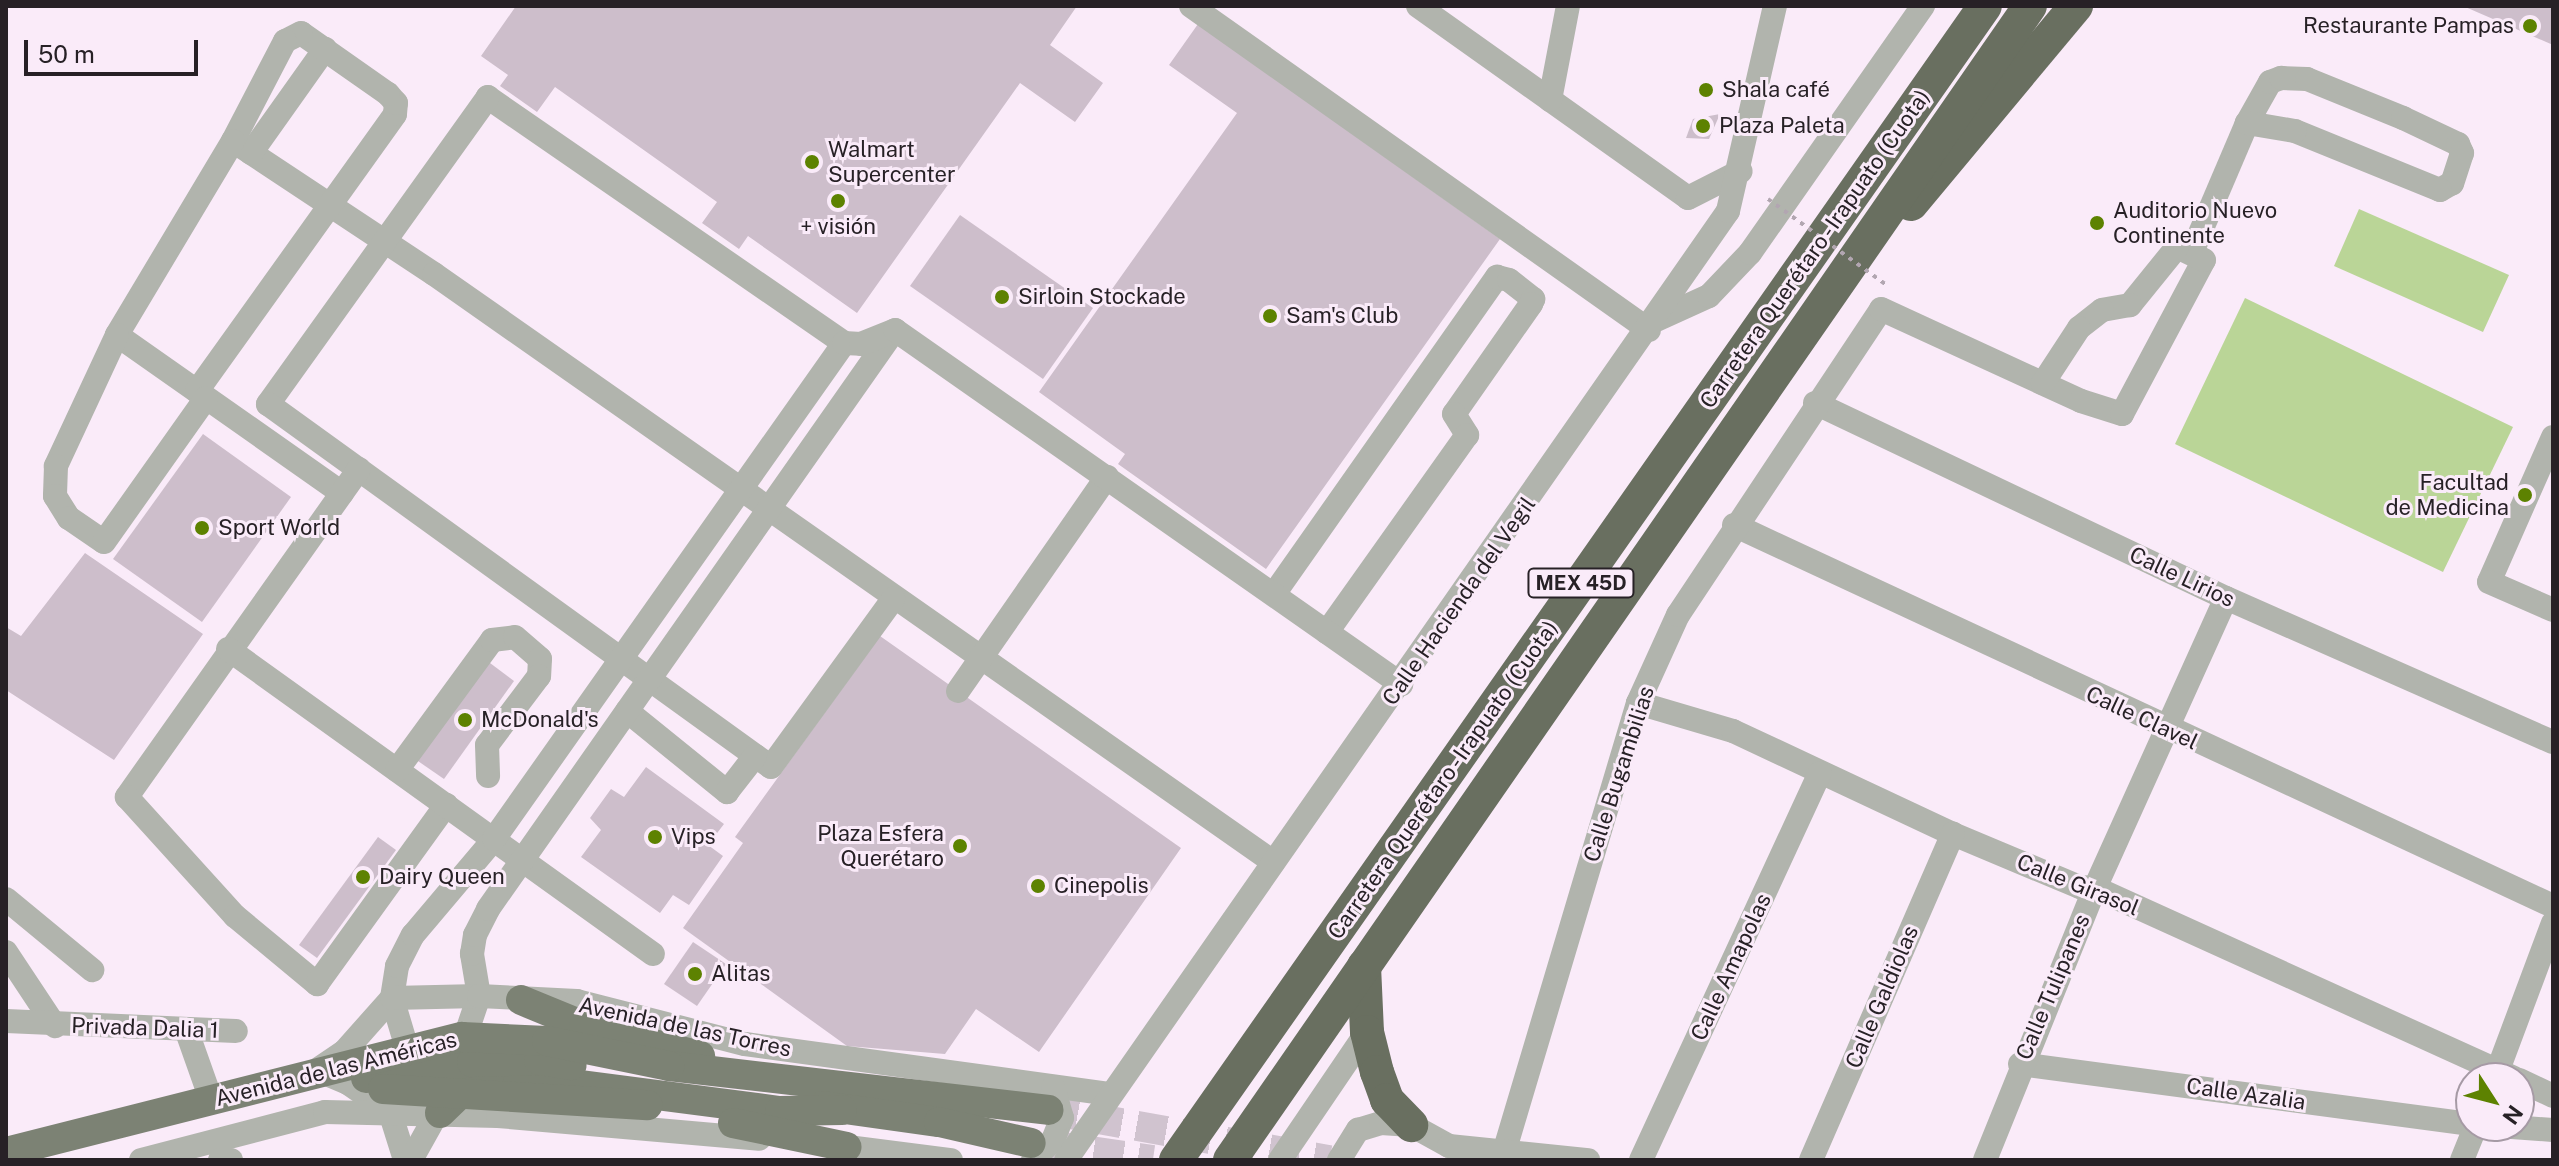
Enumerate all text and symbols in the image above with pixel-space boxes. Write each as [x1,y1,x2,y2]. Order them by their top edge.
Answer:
place label: Restaurante Pampas [2303,13,2514,39]
marker: Restaurante Pampas [2521,17,2539,35]
scale bar [28,24,202,74]
text: 50 m [38,40,95,68]
place label: Shala café [1722,77,1830,103]
marker: Shala café [1697,81,1715,99]
street label: Carretera Querétaro - Irapuato (Cuota) [1693,82,1937,416]
place label: Plaza Paleta [1719,113,1845,139]
marker: Plaza Paleta [1694,117,1712,135]
place label: Walmart Supercenter [828,136,956,188]
marker: Walmart Supercenter [803,153,821,171]
marker: + visión [829,192,847,210]
place label: Auditorio Nuevo Continente [2113,197,2277,248]
place label: + visión [800,214,876,240]
marker: Auditorio Nuevo Continente [2088,214,2106,232]
place label: Sirloin Stockade [1018,284,1186,310]
marker: Sirloin Stockade [993,288,1011,306]
place label: Sam's Club [1286,303,1398,329]
marker: Sam's Club [1261,307,1279,325]
place label: Facultad de Medicina [2385,469,2509,520]
marker: Facultad de Medicina [2516,486,2534,504]
street label: Calle Hacienda del Vegil [1377,491,1541,711]
place label: Sport World [218,515,341,541]
marker: Sport World [193,519,211,537]
street label: Calle Lirios [2125,541,2239,613]
road number: MEX 45D [1527,567,1635,599]
street label: Carretera Querétaro - Irapuato (Cuota) [1321,613,1565,947]
street label: Calle Clavel [2082,680,2202,756]
street label: Calle Bugambilias [1578,683,1660,865]
place label: McDonald's [481,707,599,733]
marker: McDonald's [456,711,474,729]
place label: Plaza Esfera Querétaro [817,820,944,872]
place label: Vips [671,824,716,850]
marker: Vips [646,828,664,846]
marker: Plaza Esfera Querétaro [951,837,969,855]
street label: Calle Girasol [2013,848,2143,922]
place label: Dairy Queen [379,864,505,890]
marker: Dairy Queen [354,868,372,886]
place label: Cinepolis [1054,873,1149,899]
marker: Cinepolis [1029,877,1047,895]
street label: Calle Amapolas [1685,889,1777,1045]
street label: Calle Tulipanes [2010,910,2096,1064]
street label: Calle Galdiolas [1840,922,1924,1072]
place label: Alitas [711,961,770,987]
marker: Alitas [686,965,704,983]
street label: Avenida de las Torres [576,992,794,1062]
street label: Privada Dalia 1 [71,1012,219,1044]
street label: Avenida de las Américas [212,1026,460,1112]
north arrow [2455,1062,2535,1142]
street label: Calle Azalia [2185,1073,2307,1115]
text: N [2497,1100,2528,1130]

